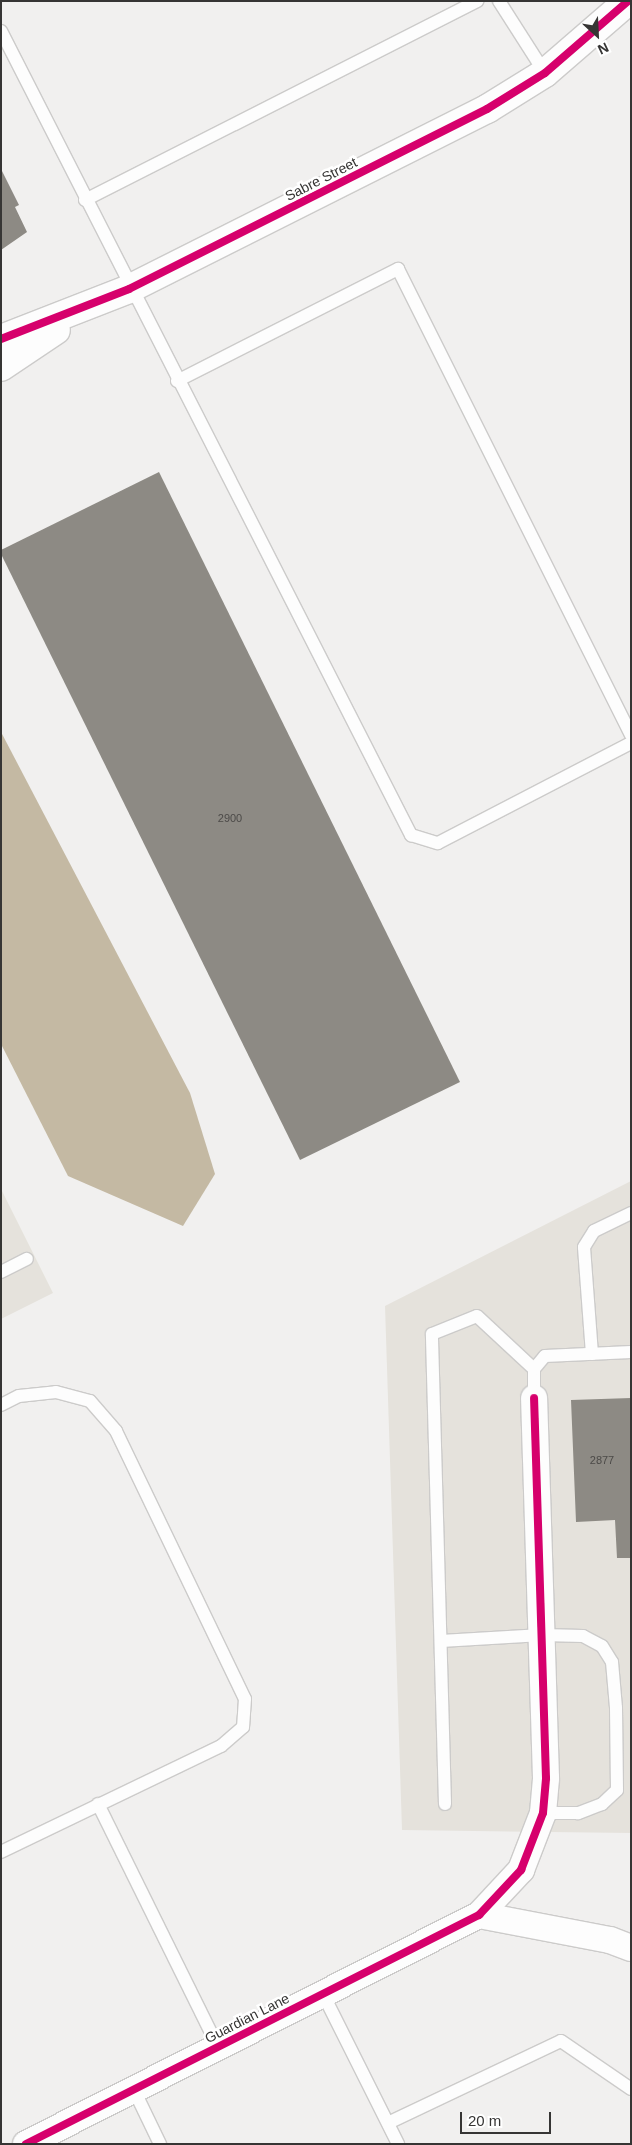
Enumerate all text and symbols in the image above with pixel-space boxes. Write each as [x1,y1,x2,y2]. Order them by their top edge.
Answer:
north arrow [572,10,622,60]
text: N [595,39,611,58]
street label: Sabre Street [282,154,360,204]
house number: 2900 [218,811,242,825]
house number: 2877 [590,1453,614,1467]
street label: Guardian Lane [202,1989,292,2047]
scale bar [462,2102,553,2134]
text: 20 m [468,2112,501,2129]

